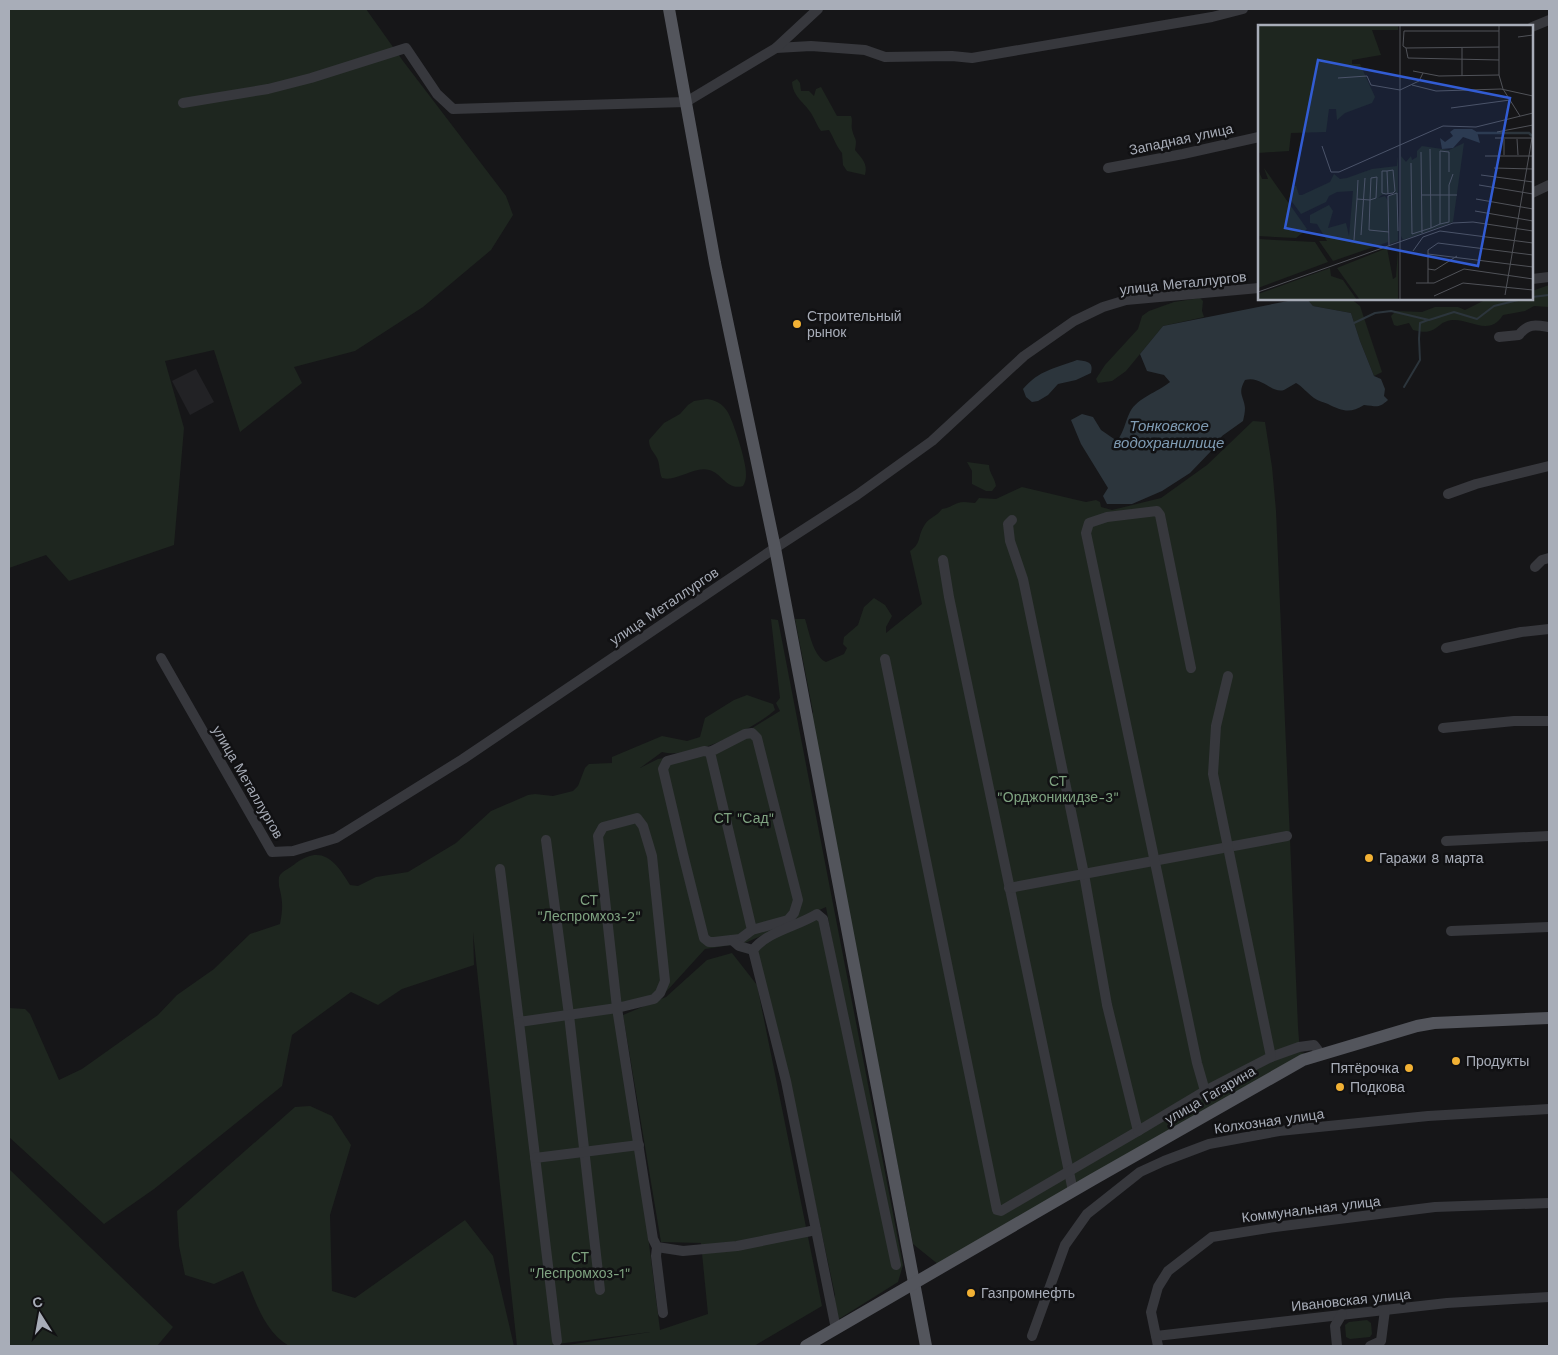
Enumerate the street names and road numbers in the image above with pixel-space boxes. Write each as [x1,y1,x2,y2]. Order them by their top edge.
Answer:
street label: Западная улица [1127,120,1235,158]
street label: улица Металлургов [1119,268,1247,298]
street label: улица Металлургов [607,564,721,648]
street label: улица Металлургов [209,723,287,841]
street label: улица Гагарина [1162,1063,1258,1127]
street label: Колхозная улица [1213,1105,1325,1137]
street label: Коммунальная улица [1241,1193,1382,1225]
street label: Ивановская улица [1290,1286,1412,1314]

